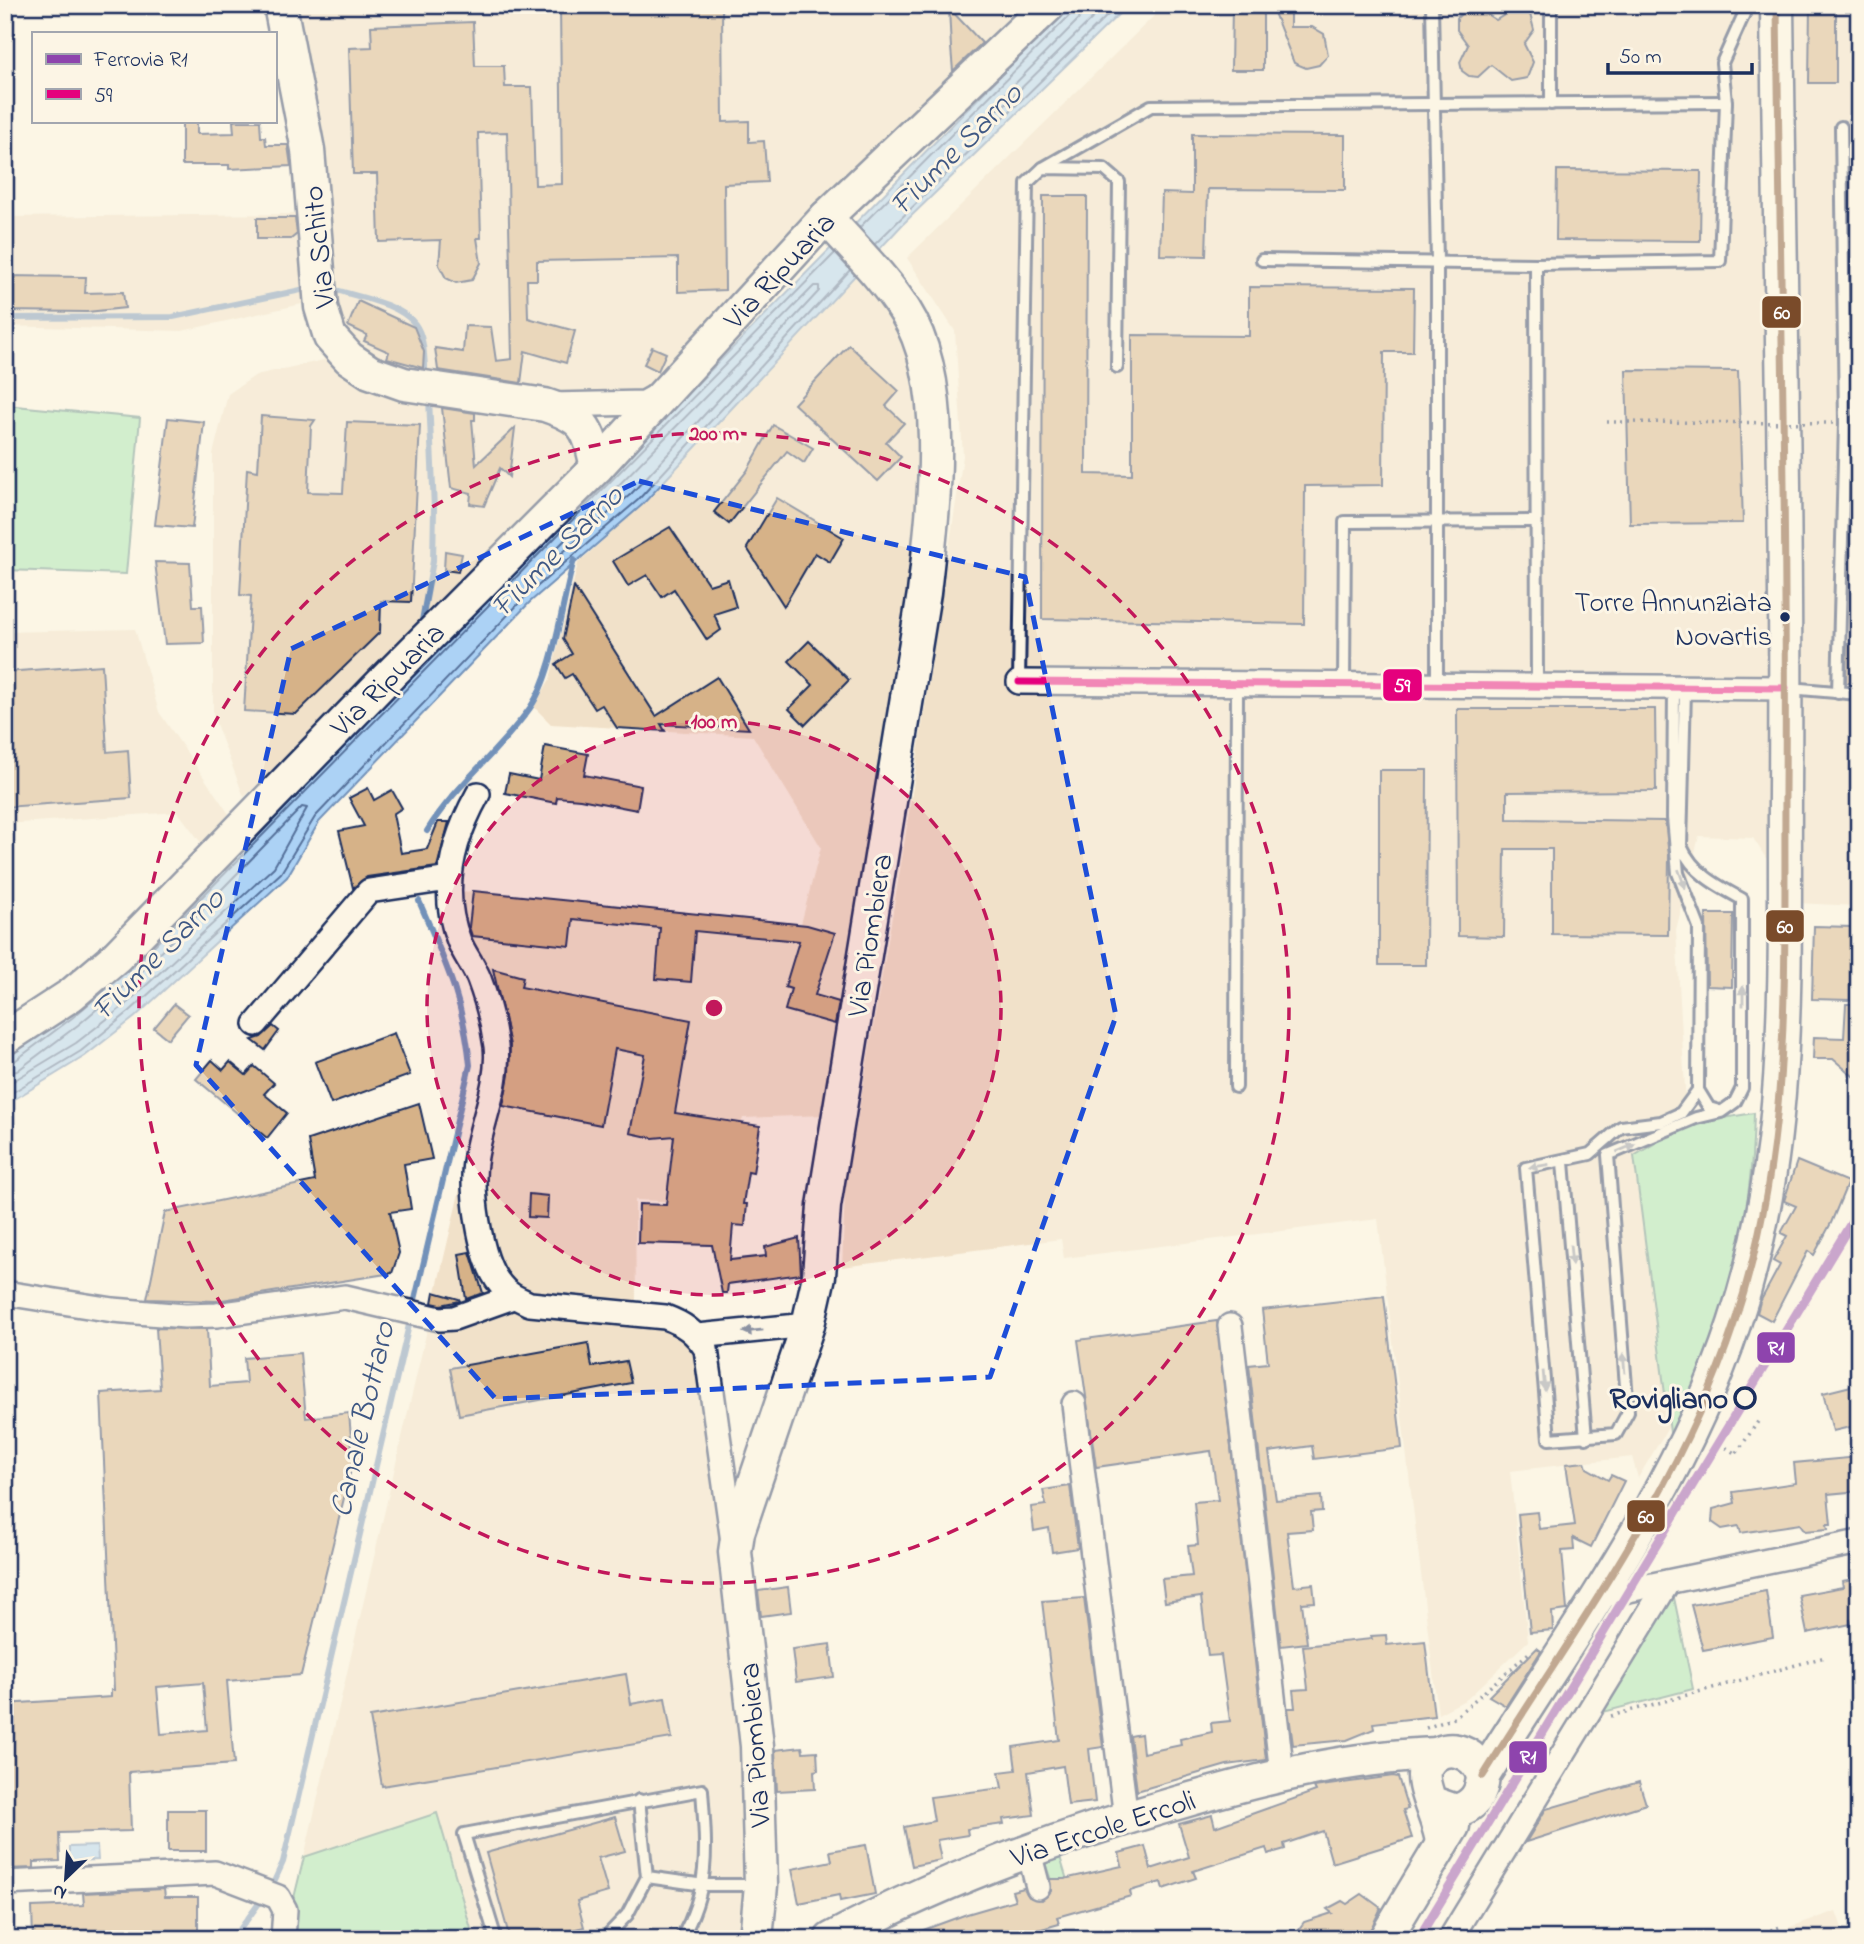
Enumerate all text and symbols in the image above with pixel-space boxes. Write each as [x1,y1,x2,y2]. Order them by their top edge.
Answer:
legend [32,32,276,122]
scale bar [1608,32,1752,76]
text: 50 m [1619,43,1662,73]
text: Ferrovia R1 [93,46,188,76]
water label: Fiume Sarno [880,72,1036,228]
text: 59 [94,82,113,112]
street label: Via Schito [293,183,349,311]
street label: Via Ripuaria [714,203,847,342]
line badge: 60 [1761,295,1802,329]
text: 60 [1774,301,1791,328]
text: 200 m [688,420,739,450]
water label: Fiume Sarno [481,474,637,630]
place label: Torre Annunziata Novartis [1575,584,1772,659]
marker: Torre Annunziata Novartis [1778,610,1792,624]
street label: Via Ripuaria [321,614,457,749]
line badge: 59 [1382,668,1423,702]
text: 59 [1394,674,1411,701]
text: 100 m [691,708,737,738]
street label: Via Piombiera [837,851,907,1021]
one-way arrow [1677,869,1688,890]
water label: Fiume Sarno [82,877,238,1033]
line badge: 60 [1765,909,1805,943]
text: 60 [1777,915,1794,942]
one-way arrow [1737,984,1749,1006]
centre of rings [702,996,726,1020]
one-way arrow [1615,1142,1636,1153]
one-way arrow [1528,1161,1550,1172]
one-way arrow [1566,1244,1577,1266]
water label: Canale Bottaro [319,1316,410,1522]
one-way arrow [742,1326,764,1337]
line badge: R1 [1756,1331,1796,1364]
text: R1 [1768,1336,1784,1363]
one-way arrow [1618,1352,1629,1374]
one-way arrow [1539,1370,1550,1392]
place label: Rovigliano [1610,1379,1728,1424]
marker: Rovigliano [1734,1387,1756,1409]
line badge: 60 [1626,1499,1666,1533]
text: 60 [1638,1505,1655,1532]
street label: Via Piombiera [729,1661,785,1829]
line badge: R1 [1508,1740,1548,1774]
text: R1 [1520,1745,1536,1772]
street label: Via Ercole Ercoli [1005,1780,1202,1882]
north arrow [32,1842,102,1912]
text: N [48,1876,71,1906]

